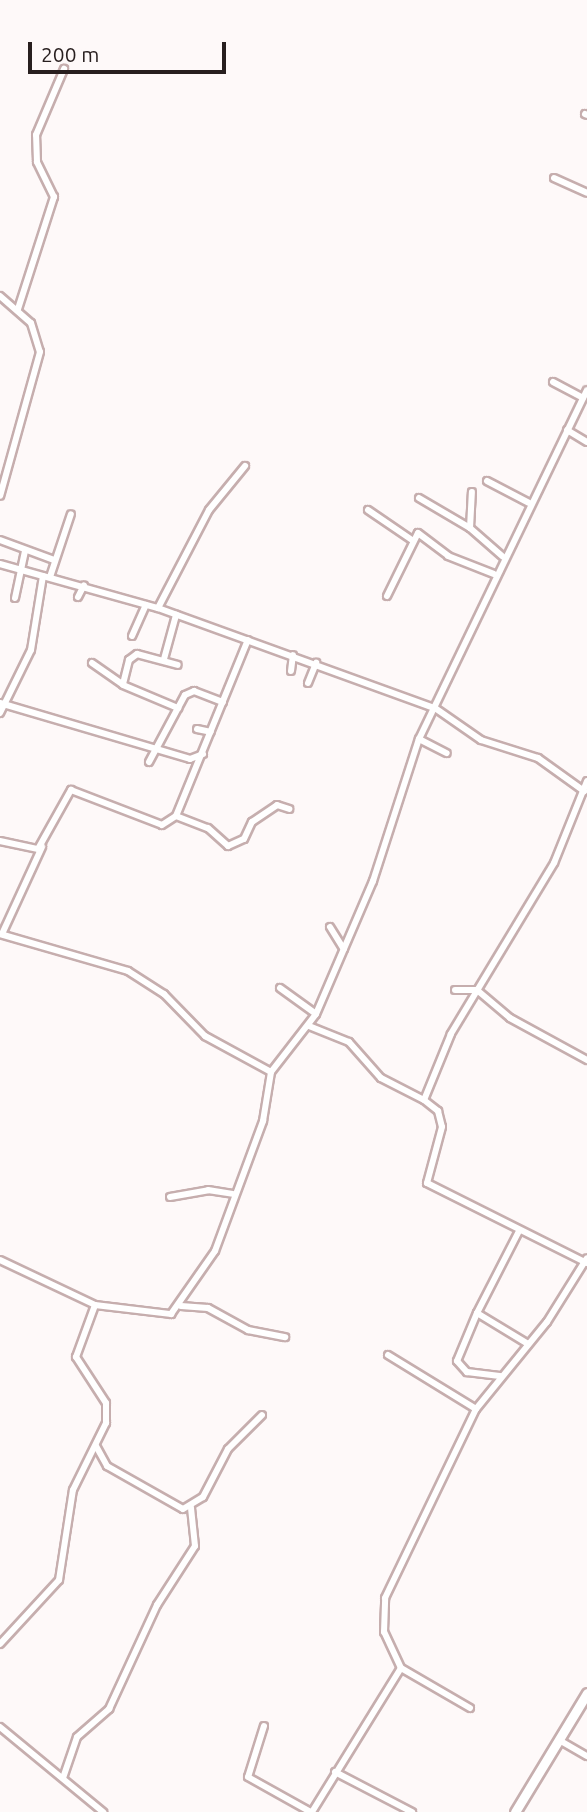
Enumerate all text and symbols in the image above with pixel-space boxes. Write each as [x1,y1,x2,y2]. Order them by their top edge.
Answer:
scale bar [32,28,229,72]
text: 200 m [41,42,99,66]

